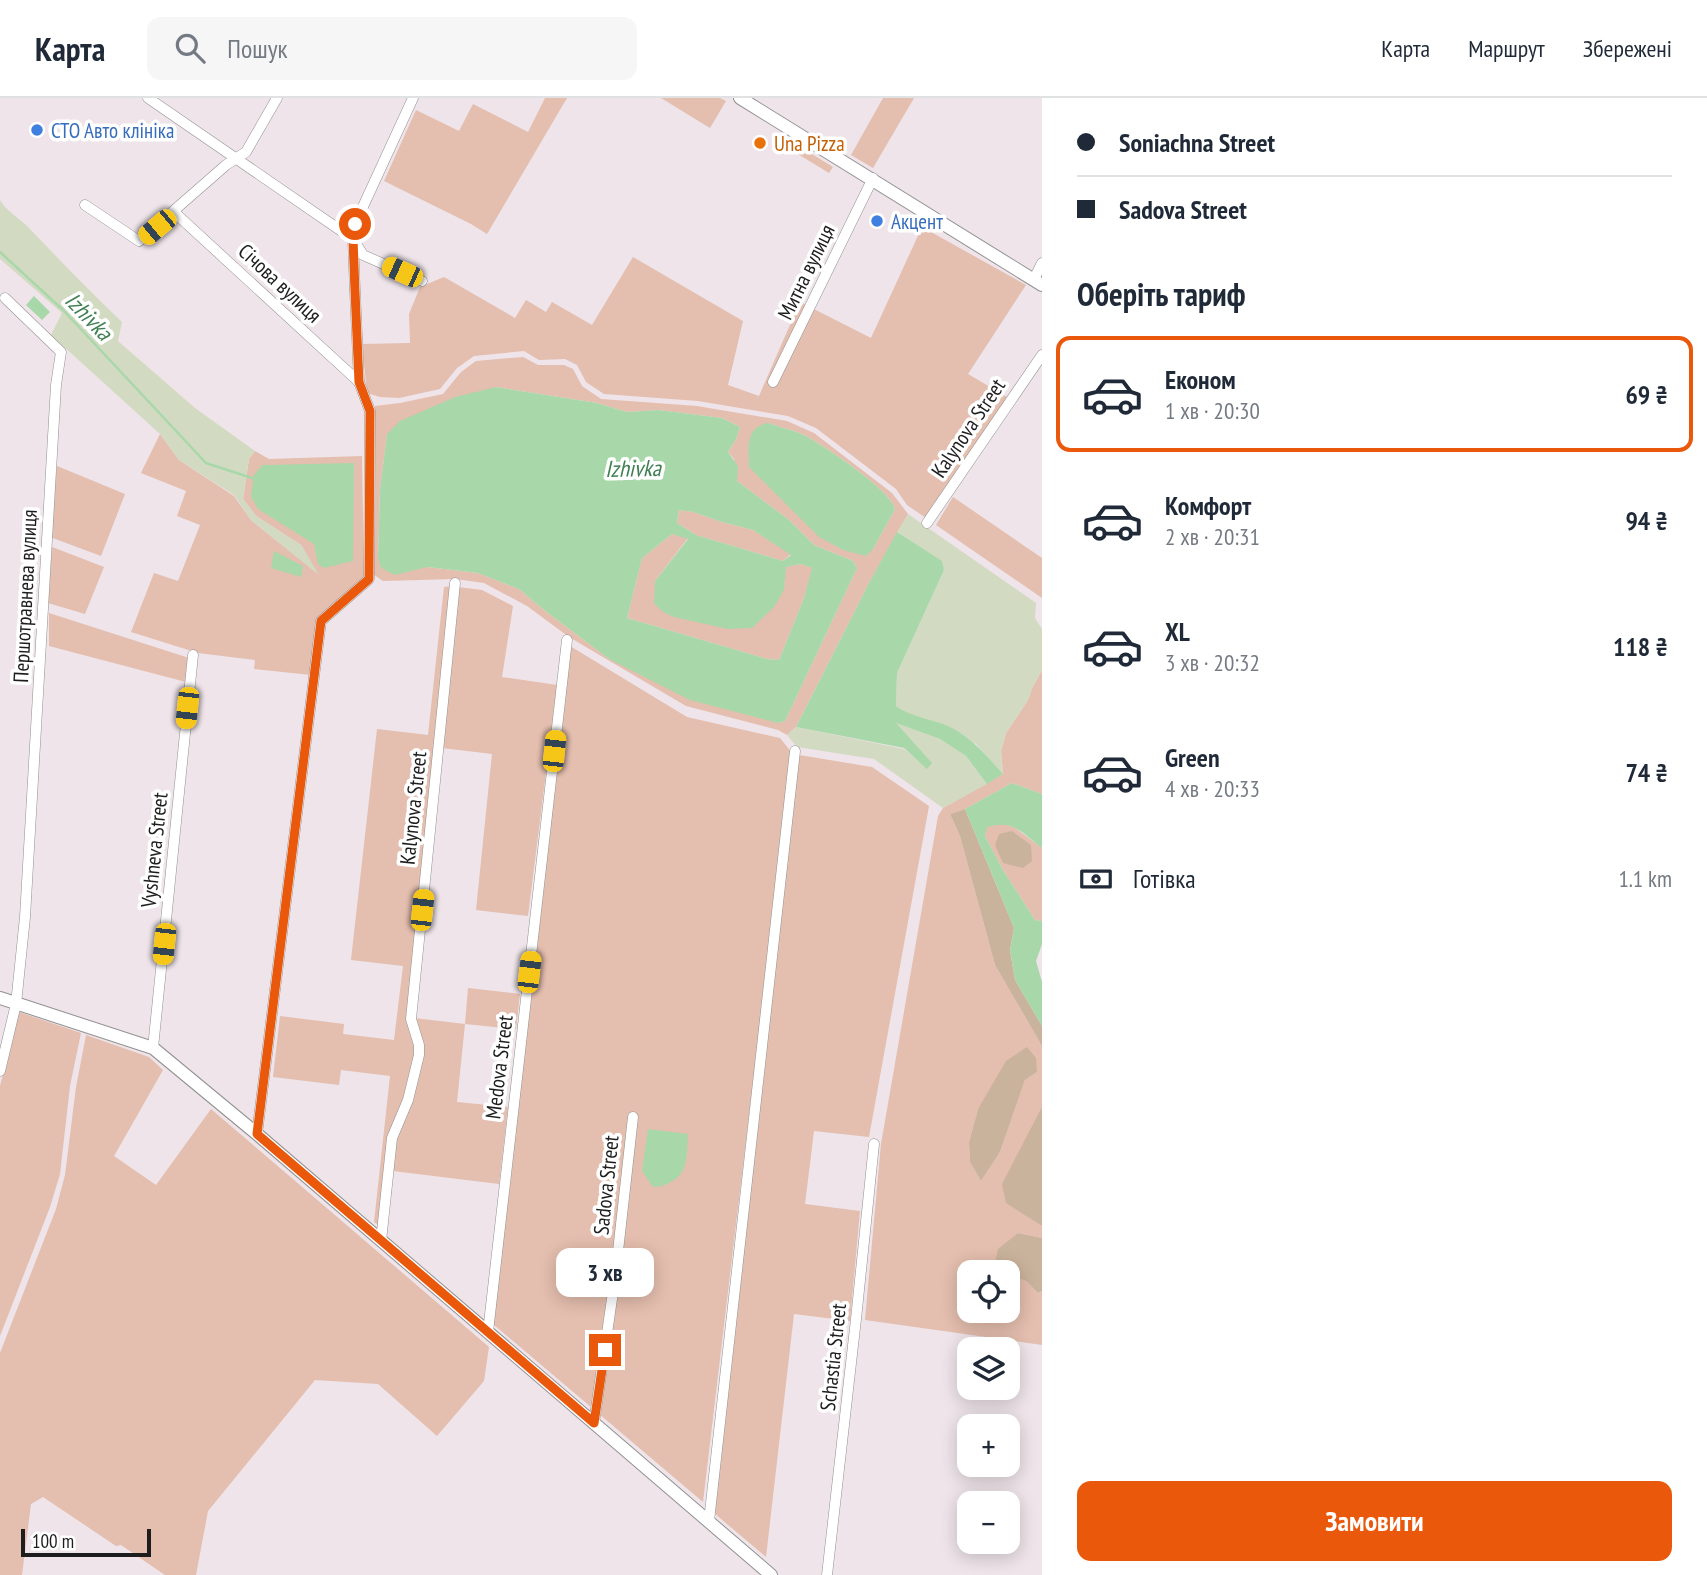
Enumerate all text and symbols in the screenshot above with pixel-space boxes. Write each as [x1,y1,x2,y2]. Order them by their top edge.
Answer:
search box [147,17,637,80]
text: Карта [35,27,105,70]
icon: search [171,29,209,67]
text: Пошук [227,32,288,65]
text: Карта [1381,33,1430,64]
text: Маршрут [1468,33,1545,64]
text: Збережені [1583,33,1672,64]
place label: СТО Авто клініка [51,117,174,144]
marker: СТО Авто клініка [29,122,45,138]
text: Soniachna Street [1119,126,1275,159]
place label: Una Pizza [774,130,845,157]
marker: Una Pizza [752,135,768,151]
text: Sadova Street [1119,193,1247,226]
car [135,205,180,249]
route start [339,208,371,240]
place label: Акцент [891,208,943,235]
marker: Акцент [869,213,885,229]
street label: Митна вулиця [771,220,841,324]
street label: Січова вулиця [233,238,327,328]
car [379,254,426,290]
text: Оберіть тариф [1077,273,1245,315]
water label: Izhivka [59,286,120,347]
icon: car [1081,363,1144,426]
text: Економ [1165,363,1236,396]
street label: Kalynova Street [925,373,1011,483]
text: 69 ₴ [1625,378,1668,411]
text: 1 хв · 20:30 [1165,396,1260,425]
water label: Izhivka [605,453,663,483]
icon: car [1081,489,1144,552]
text: Комфорт [1165,489,1251,522]
text: 94 ₴ [1625,504,1668,537]
street label: Першотравнева вулиця [7,509,43,683]
text: 2 хв · 20:31 [1165,522,1260,551]
icon: car [1081,615,1144,678]
text: XL [1165,615,1190,648]
text: 118 ₴ [1613,630,1668,663]
text: 3 хв · 20:32 [1165,648,1260,677]
car [175,686,200,730]
car [542,729,567,773]
icon: car [1081,741,1144,804]
text: Green [1165,741,1220,774]
street label: Kalynova Street [394,750,432,866]
text: 74 ₴ [1625,756,1668,789]
text: 4 хв · 20:33 [1165,774,1260,803]
street label: Vyshneva Street [134,791,173,910]
icon: cash [1077,860,1115,898]
text: Готівка [1133,862,1196,895]
text: 1.1 km [1618,864,1672,893]
car [410,888,435,932]
car [152,922,177,966]
car [517,950,542,994]
street label: Medova Street [479,1013,519,1120]
street label: Sadova Street [587,1134,625,1236]
callout: 3 хв [556,1248,654,1298]
text: 3 хв [587,1258,623,1287]
map controls [957,1260,1020,1554]
button: locate [957,1260,1020,1323]
street label: Schastia Street [814,1302,852,1412]
route end [589,1334,621,1366]
button: layers [957,1337,1020,1400]
button: + [957,1414,1020,1477]
button: Замовити [1077,1481,1672,1561]
button: − [957,1491,1020,1554]
scale bar [21,1526,150,1558]
text: 100 m [32,1529,74,1553]

